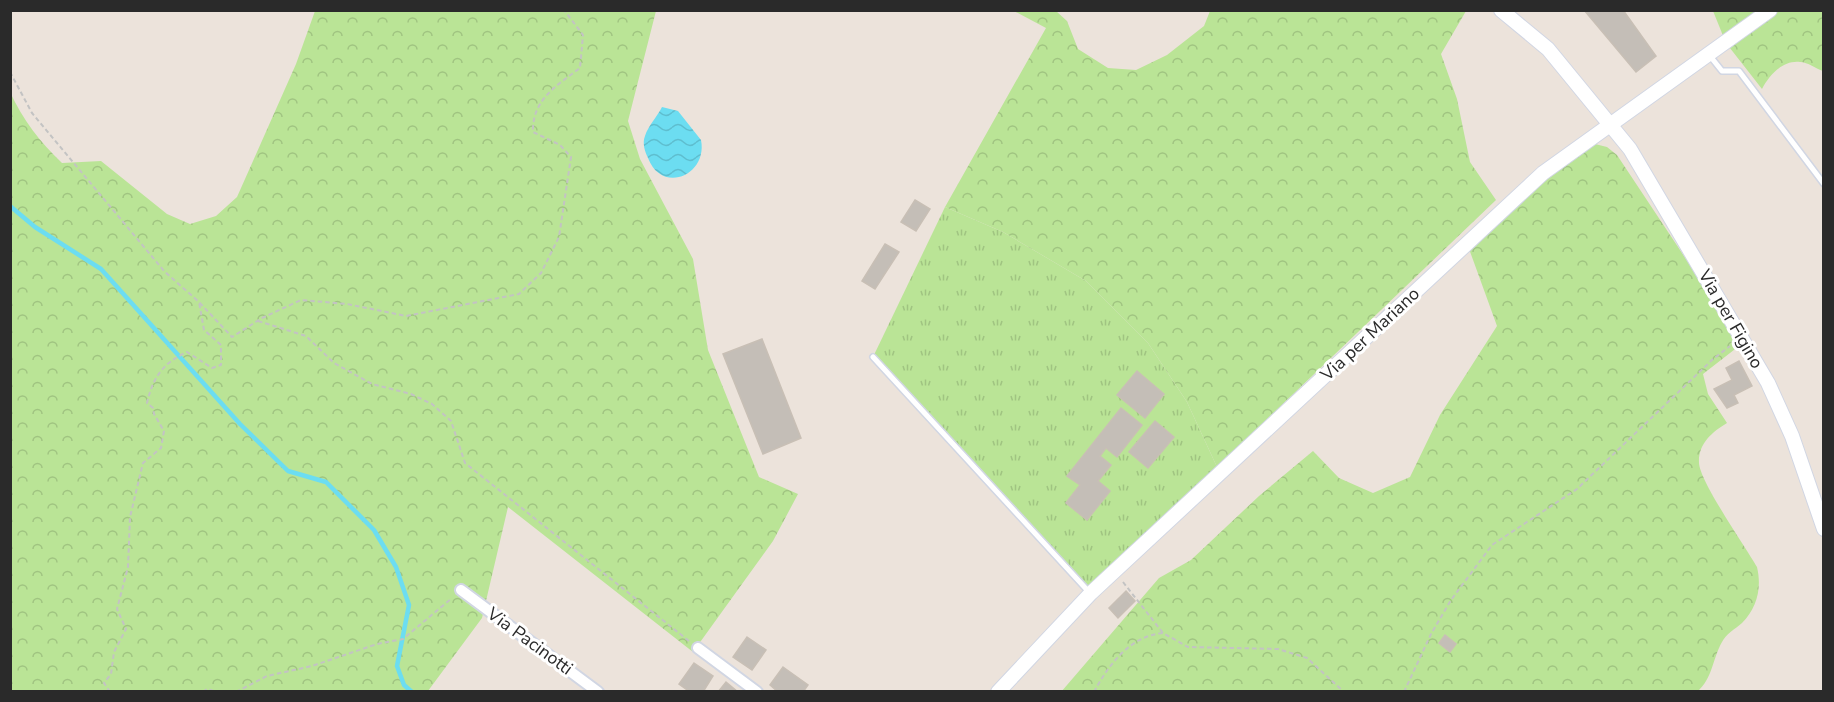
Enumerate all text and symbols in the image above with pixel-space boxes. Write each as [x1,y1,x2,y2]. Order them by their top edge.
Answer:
street label: Via per Figino [1692,264,1769,373]
street label: Via per Mariano [1315,282,1425,387]
street label: Via Pacinotti [482,601,578,680]

